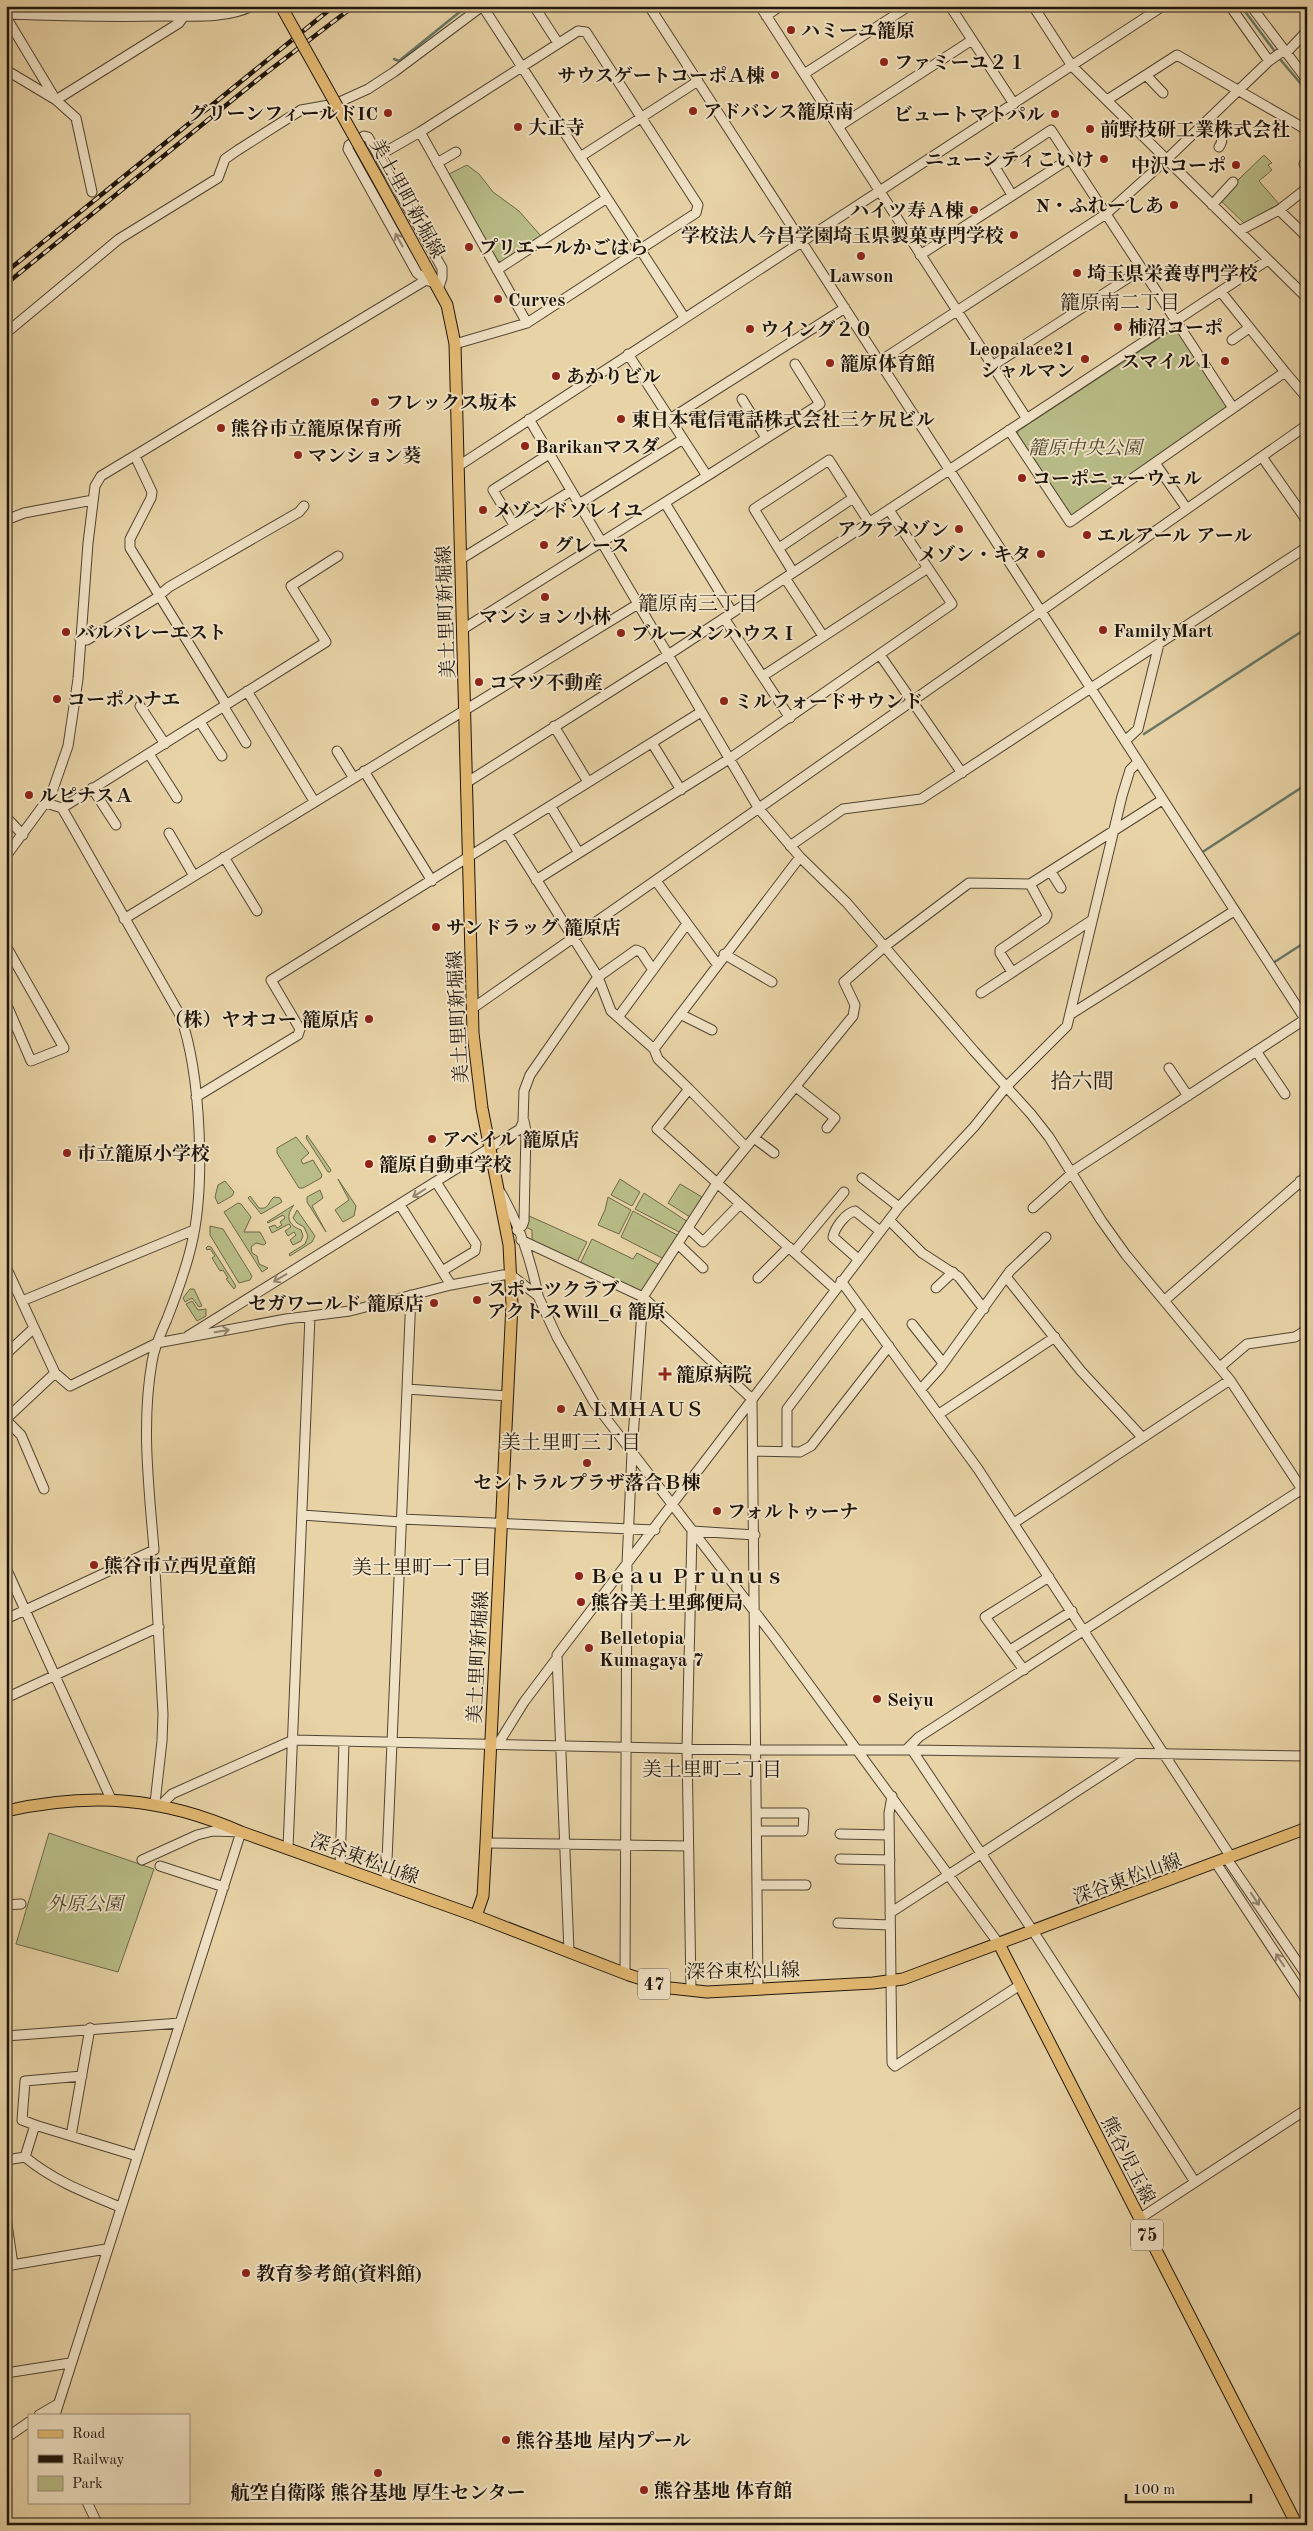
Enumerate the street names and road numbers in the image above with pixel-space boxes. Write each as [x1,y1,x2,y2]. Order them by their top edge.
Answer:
street label: 美土里町新堀線 [365,135,449,262]
street label: 美土里町新堀線 [433,545,459,679]
street label: 美土里町新堀線 [444,950,472,1084]
street label: 美土里町新堀線 [464,1590,492,1724]
street label: 深谷東松山線 [307,1829,422,1889]
street label: 深谷東松山線 [1070,1849,1185,1909]
street label: 深谷東松山線 [686,1959,800,1983]
road number: 47 [638,1968,670,2000]
street label: 熊谷児玉線 [1097,2114,1159,2208]
road number: 75 [1131,2220,1163,2250]

